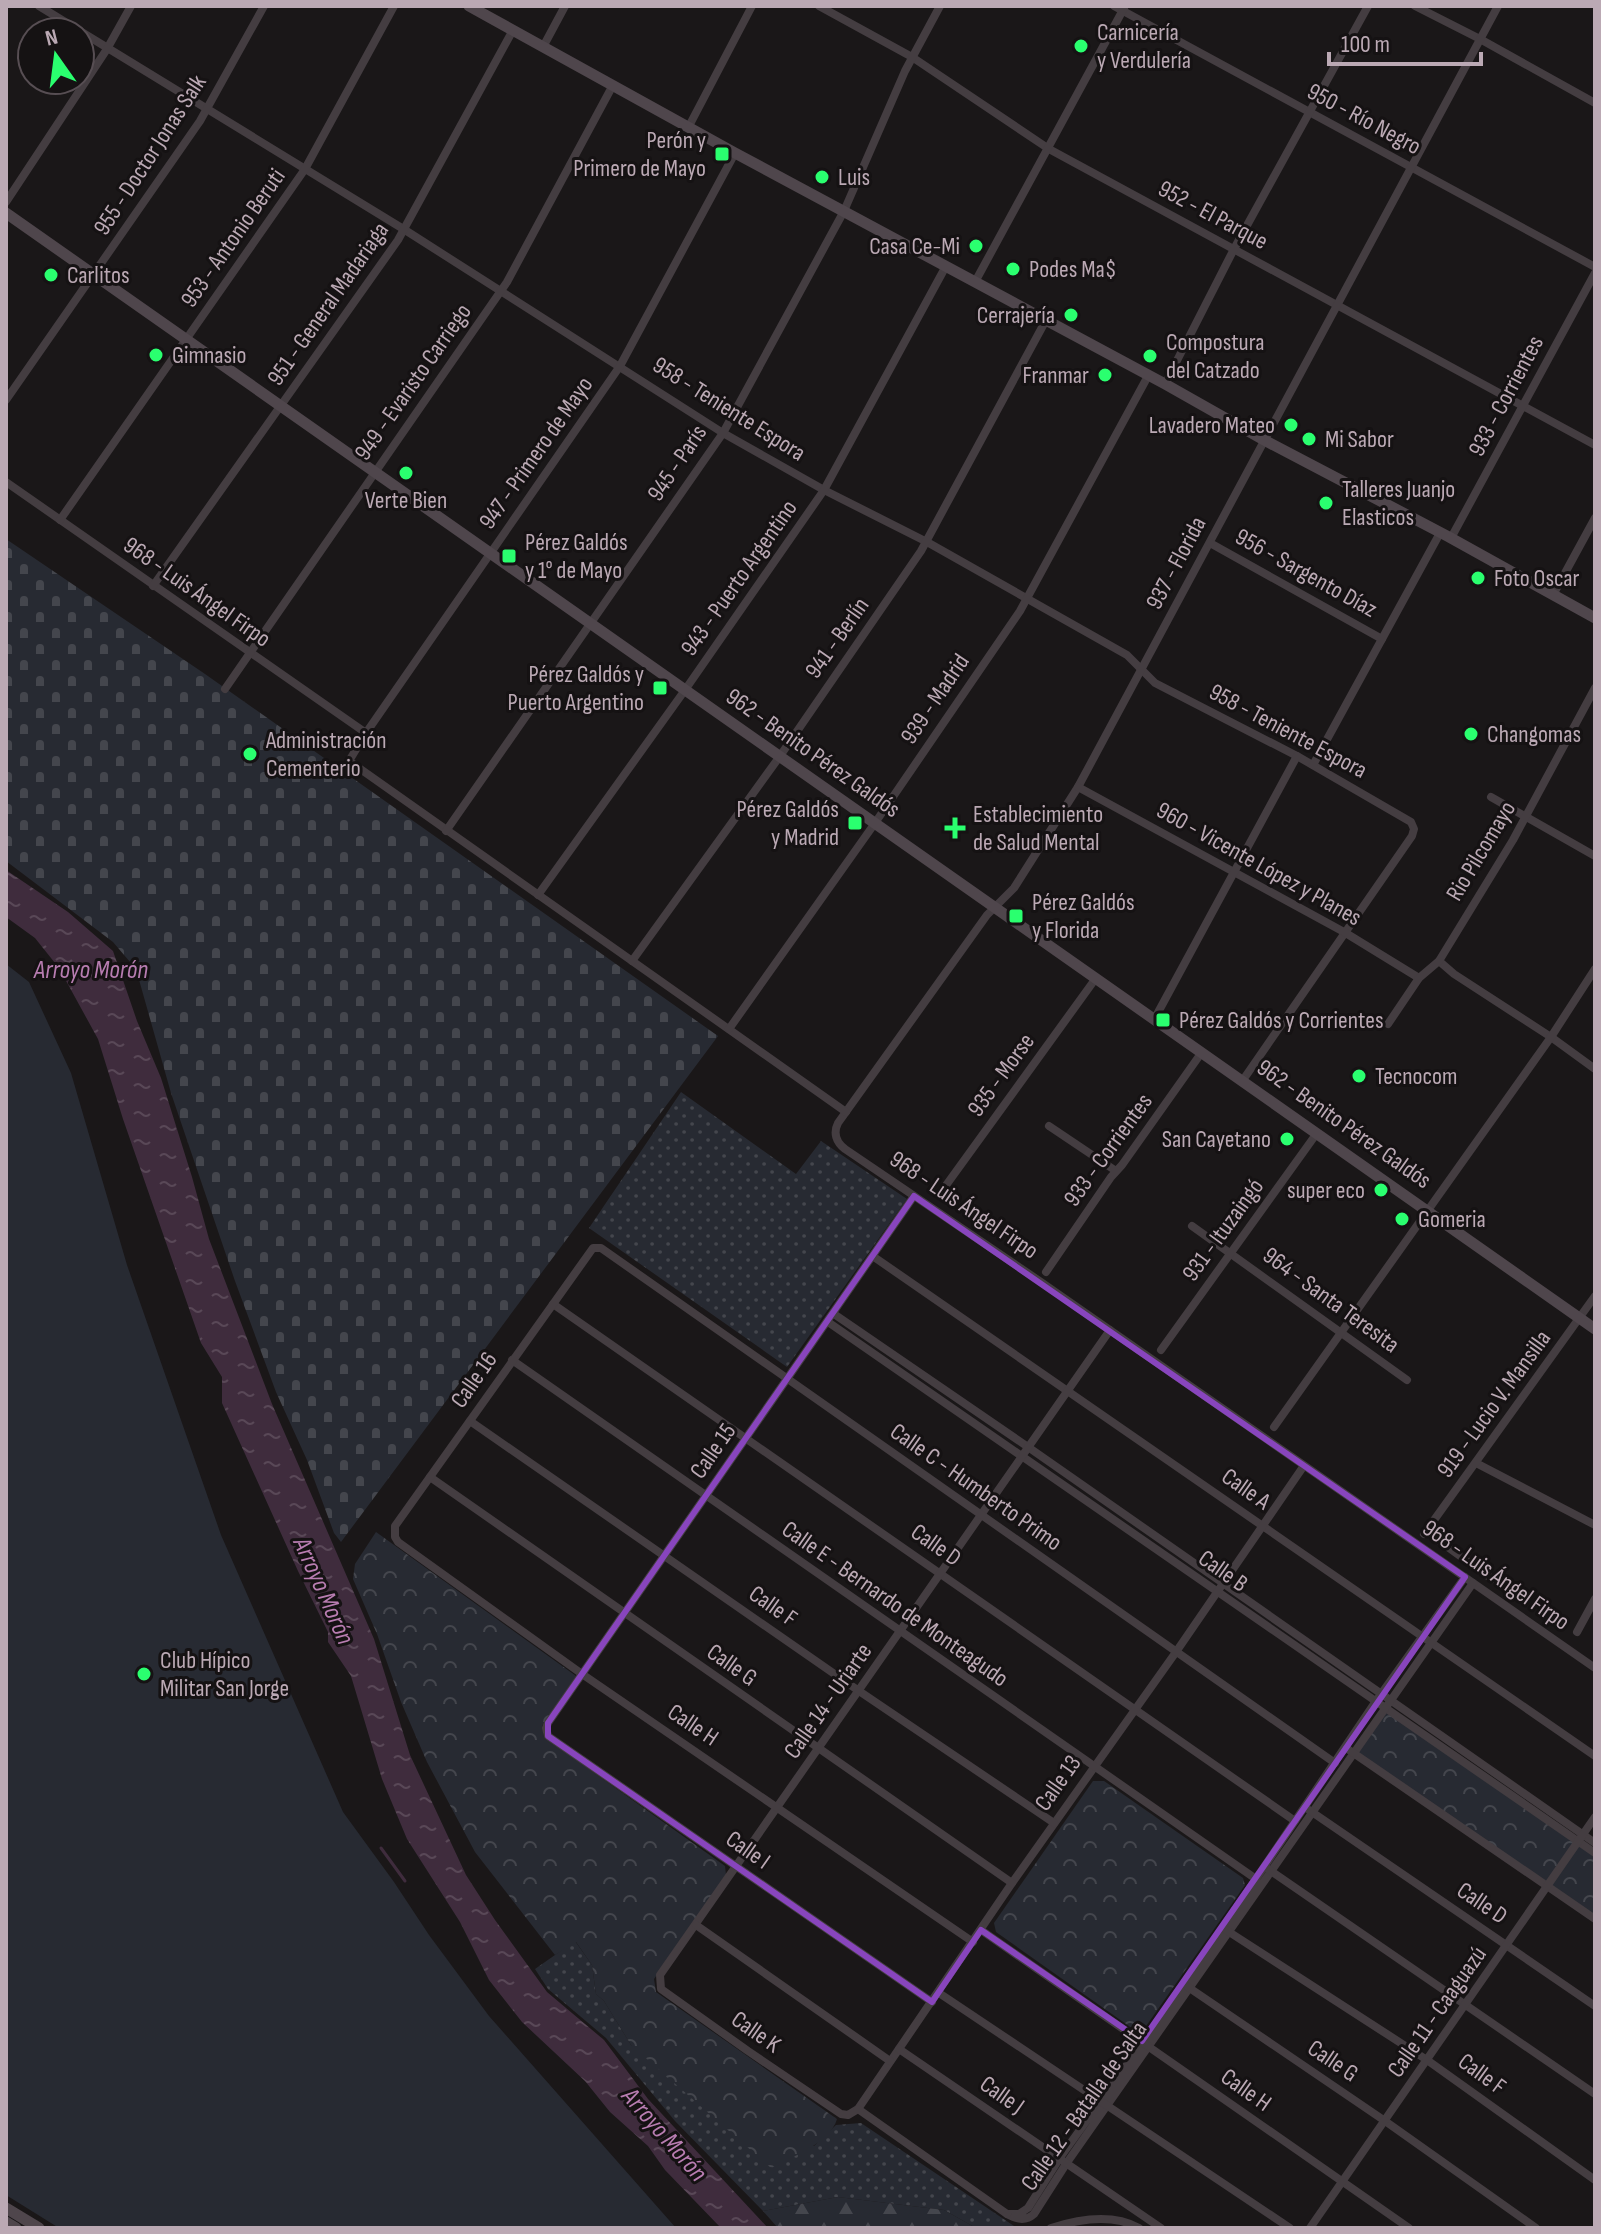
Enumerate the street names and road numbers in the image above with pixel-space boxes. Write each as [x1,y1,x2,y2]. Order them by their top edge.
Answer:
street label: 955 - Doctor Jonas Salk [87,69,213,241]
street label: 950 - Río Negro [1302,77,1426,161]
street label: 953 - Antonio Beruti [174,163,292,313]
street label: 952 - El Parque [1153,174,1273,256]
street label: 951 - General Madariaga [261,217,395,391]
street label: 949 - Evaristo Carriego [348,298,478,466]
street label: 933 - Corrientes [1462,331,1550,461]
street label: 958 - Teniente Espora [647,350,811,468]
street label: 947 - Primero de Mayo [473,371,599,535]
street label: 945 - París [641,419,713,507]
street label: 943 - Puerto Argentino [674,494,804,662]
street label: 937 - Florida [1140,512,1212,614]
street label: 956 - Sargento Díaz [1230,522,1382,624]
street label: 968 - Luis Ángel Firpo [118,530,276,654]
street label: 941 - Berlín [799,592,875,684]
street label: 939 - Madrid [894,648,976,750]
street label: 958 - Teniente Espora [1204,677,1372,785]
street label: 962 - Benito Pérez Galdós [720,682,906,824]
street label: 960 - Vicente López y Planes [1151,796,1367,932]
street label: Rio Pilcomayo [1440,796,1522,906]
street label: 935 - Morse [961,1028,1041,1122]
street label: 962 - Benito Pérez Galdós [1251,1053,1437,1195]
street label: 933 - Corrientes [1057,1088,1159,1212]
street label: 968 - Luis Ángel Firpo [884,1145,1044,1265]
street label: 931 - Ituzaingó [1176,1173,1270,1287]
street label: 964 - Santa Teresita [1257,1241,1405,1359]
street label: 919 - Lucio V. Mansilla [1431,1325,1557,1483]
street label: Calle 16 [444,1346,504,1414]
street label: Calle C - Humberto Primo [884,1417,1068,1557]
street label: Calle 15 [684,1418,742,1484]
street label: Calle A [1216,1462,1277,1517]
street label: 968 - Luis Ángel Firpo [1417,1513,1575,1637]
street label: Calle E - Bernardo de Monteagudo [776,1515,1014,1693]
street label: Calle D [905,1517,967,1573]
street label: Calle B [1193,1544,1253,1598]
street label: Calle F [743,1579,803,1633]
street label: Calle G [701,1637,763,1693]
street label: Calle 14 - Uriarte [778,1638,878,1764]
street label: Calle H [662,1698,724,1752]
street label: Calle 13 [1029,1750,1087,1816]
street label: Calle I [720,1824,776,1876]
street label: Calle D [1451,1876,1513,1930]
street label: Calle 11 - Caaguazú [1381,1941,1493,2083]
street label: Calle K [726,2005,786,2059]
street label: Calle 12 - Batalla de Salta [1015,2016,1153,2196]
street label: Calle G [1302,2034,1364,2088]
street label: Calle F [1452,2047,1512,2101]
street label: Calle H [1215,2062,1277,2118]
street label: Calle J [974,2069,1030,2121]

